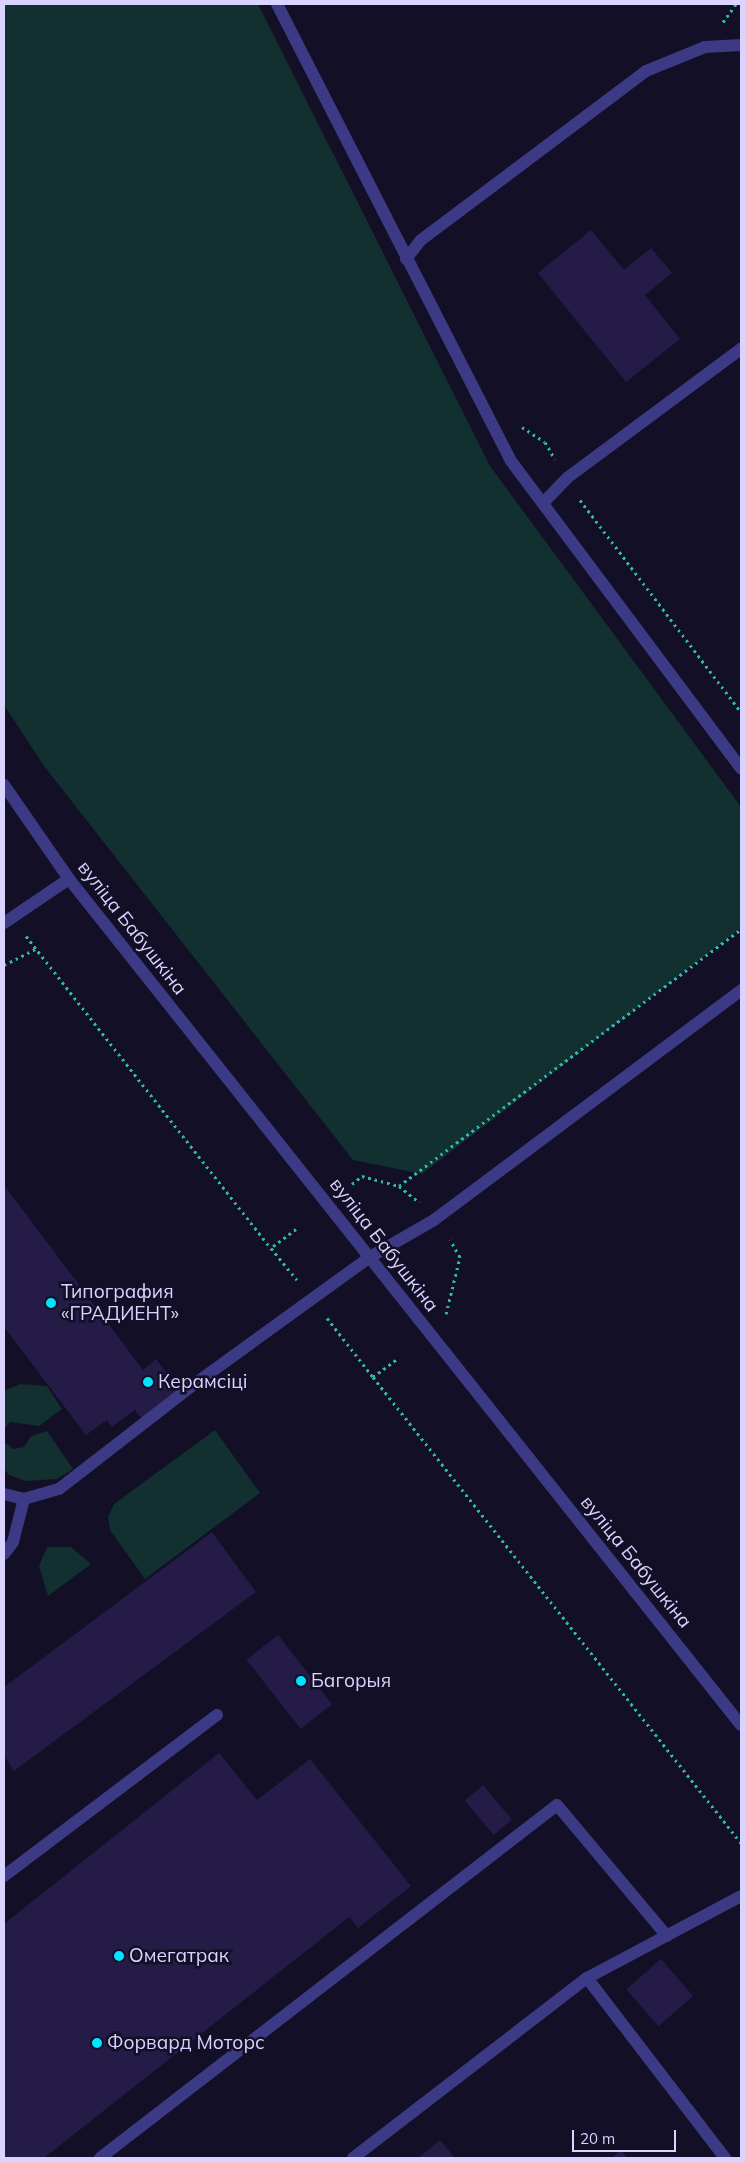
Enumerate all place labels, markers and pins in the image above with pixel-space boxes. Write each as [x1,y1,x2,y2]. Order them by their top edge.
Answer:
place label: Типография «ГРАДИЕНТ» [61,1281,179,1325]
marker: Типография «ГРАДИЕНТ» [45,1297,57,1309]
place label: Керамсіці [158,1371,247,1393]
marker: Керамсіці [142,1376,154,1388]
place label: Багорыя [311,1670,391,1692]
marker: Багорыя [295,1675,307,1687]
place label: Омегатрак [129,1945,229,1967]
marker: Омегатрак [113,1950,125,1962]
place label: Форвард Моторс [107,2032,265,2054]
marker: Форвард Моторс [91,2037,103,2049]

